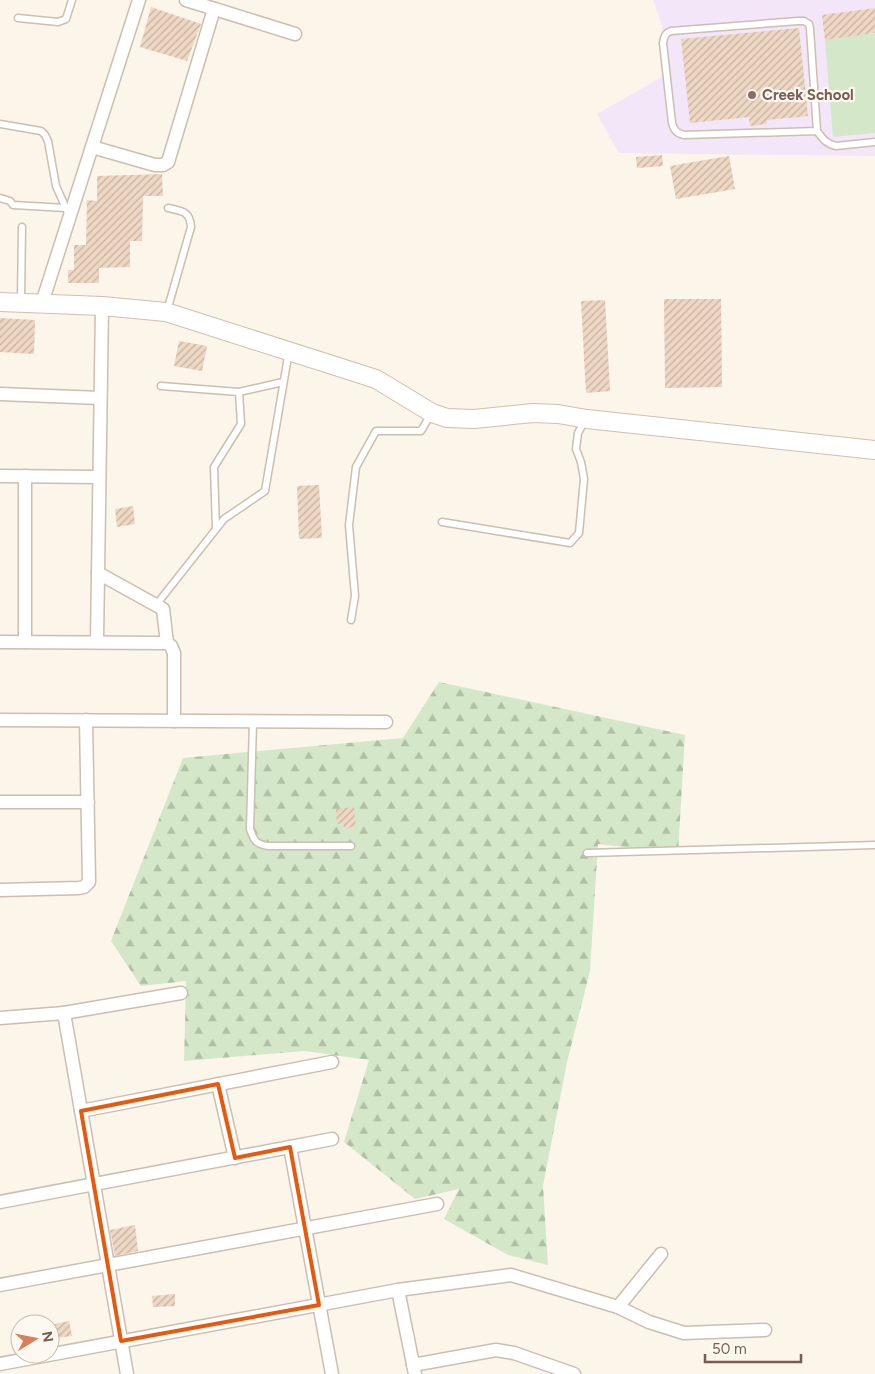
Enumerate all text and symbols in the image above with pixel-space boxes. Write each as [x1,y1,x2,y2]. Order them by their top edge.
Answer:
place label: Creek School [762,86,854,104]
marker: Creek School [746,89,758,101]
north arrow [10,1314,60,1364]
text: N [38,1330,57,1344]
scale bar [705,1332,801,1364]
text: 50 m [712,1340,747,1358]

